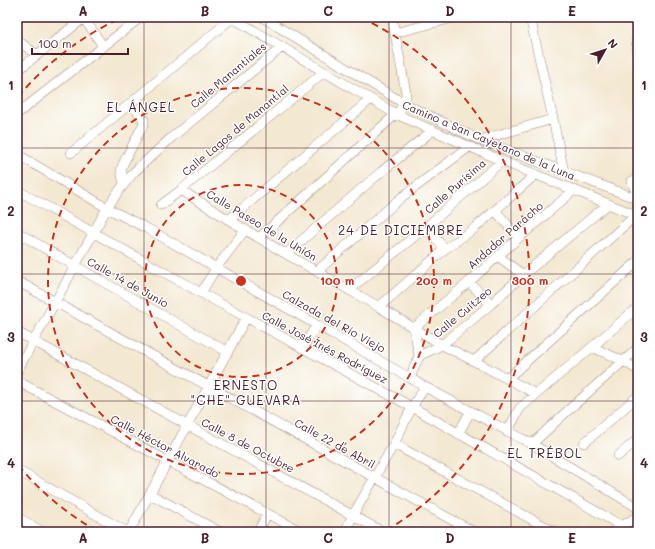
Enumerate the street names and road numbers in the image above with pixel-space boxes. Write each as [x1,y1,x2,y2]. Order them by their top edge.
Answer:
street label: Calle Manantiales [187,39,269,111]
street label: Calle Lagos de Manantial [179,81,291,179]
street label: Camino a San Cayetano de la Luna [400,97,578,183]
street label: Calle Purísima [421,155,489,217]
street label: Calle Paseo de la Unión [204,186,320,264]
street label: Andador Paracho [464,198,546,272]
street label: Calle 14 de Junio [85,253,172,311]
street label: Calle Cuitzeo [430,283,495,341]
street label: Calzada del Río Viejo [280,286,389,356]
street label: Calle José Inés Rodríguez [259,307,391,387]
street label: Calle Héctor Alvarado [108,411,222,481]
street label: Calle 8 de Octubre [199,414,297,476]
street label: Calle 22 de Abril [292,415,378,471]

